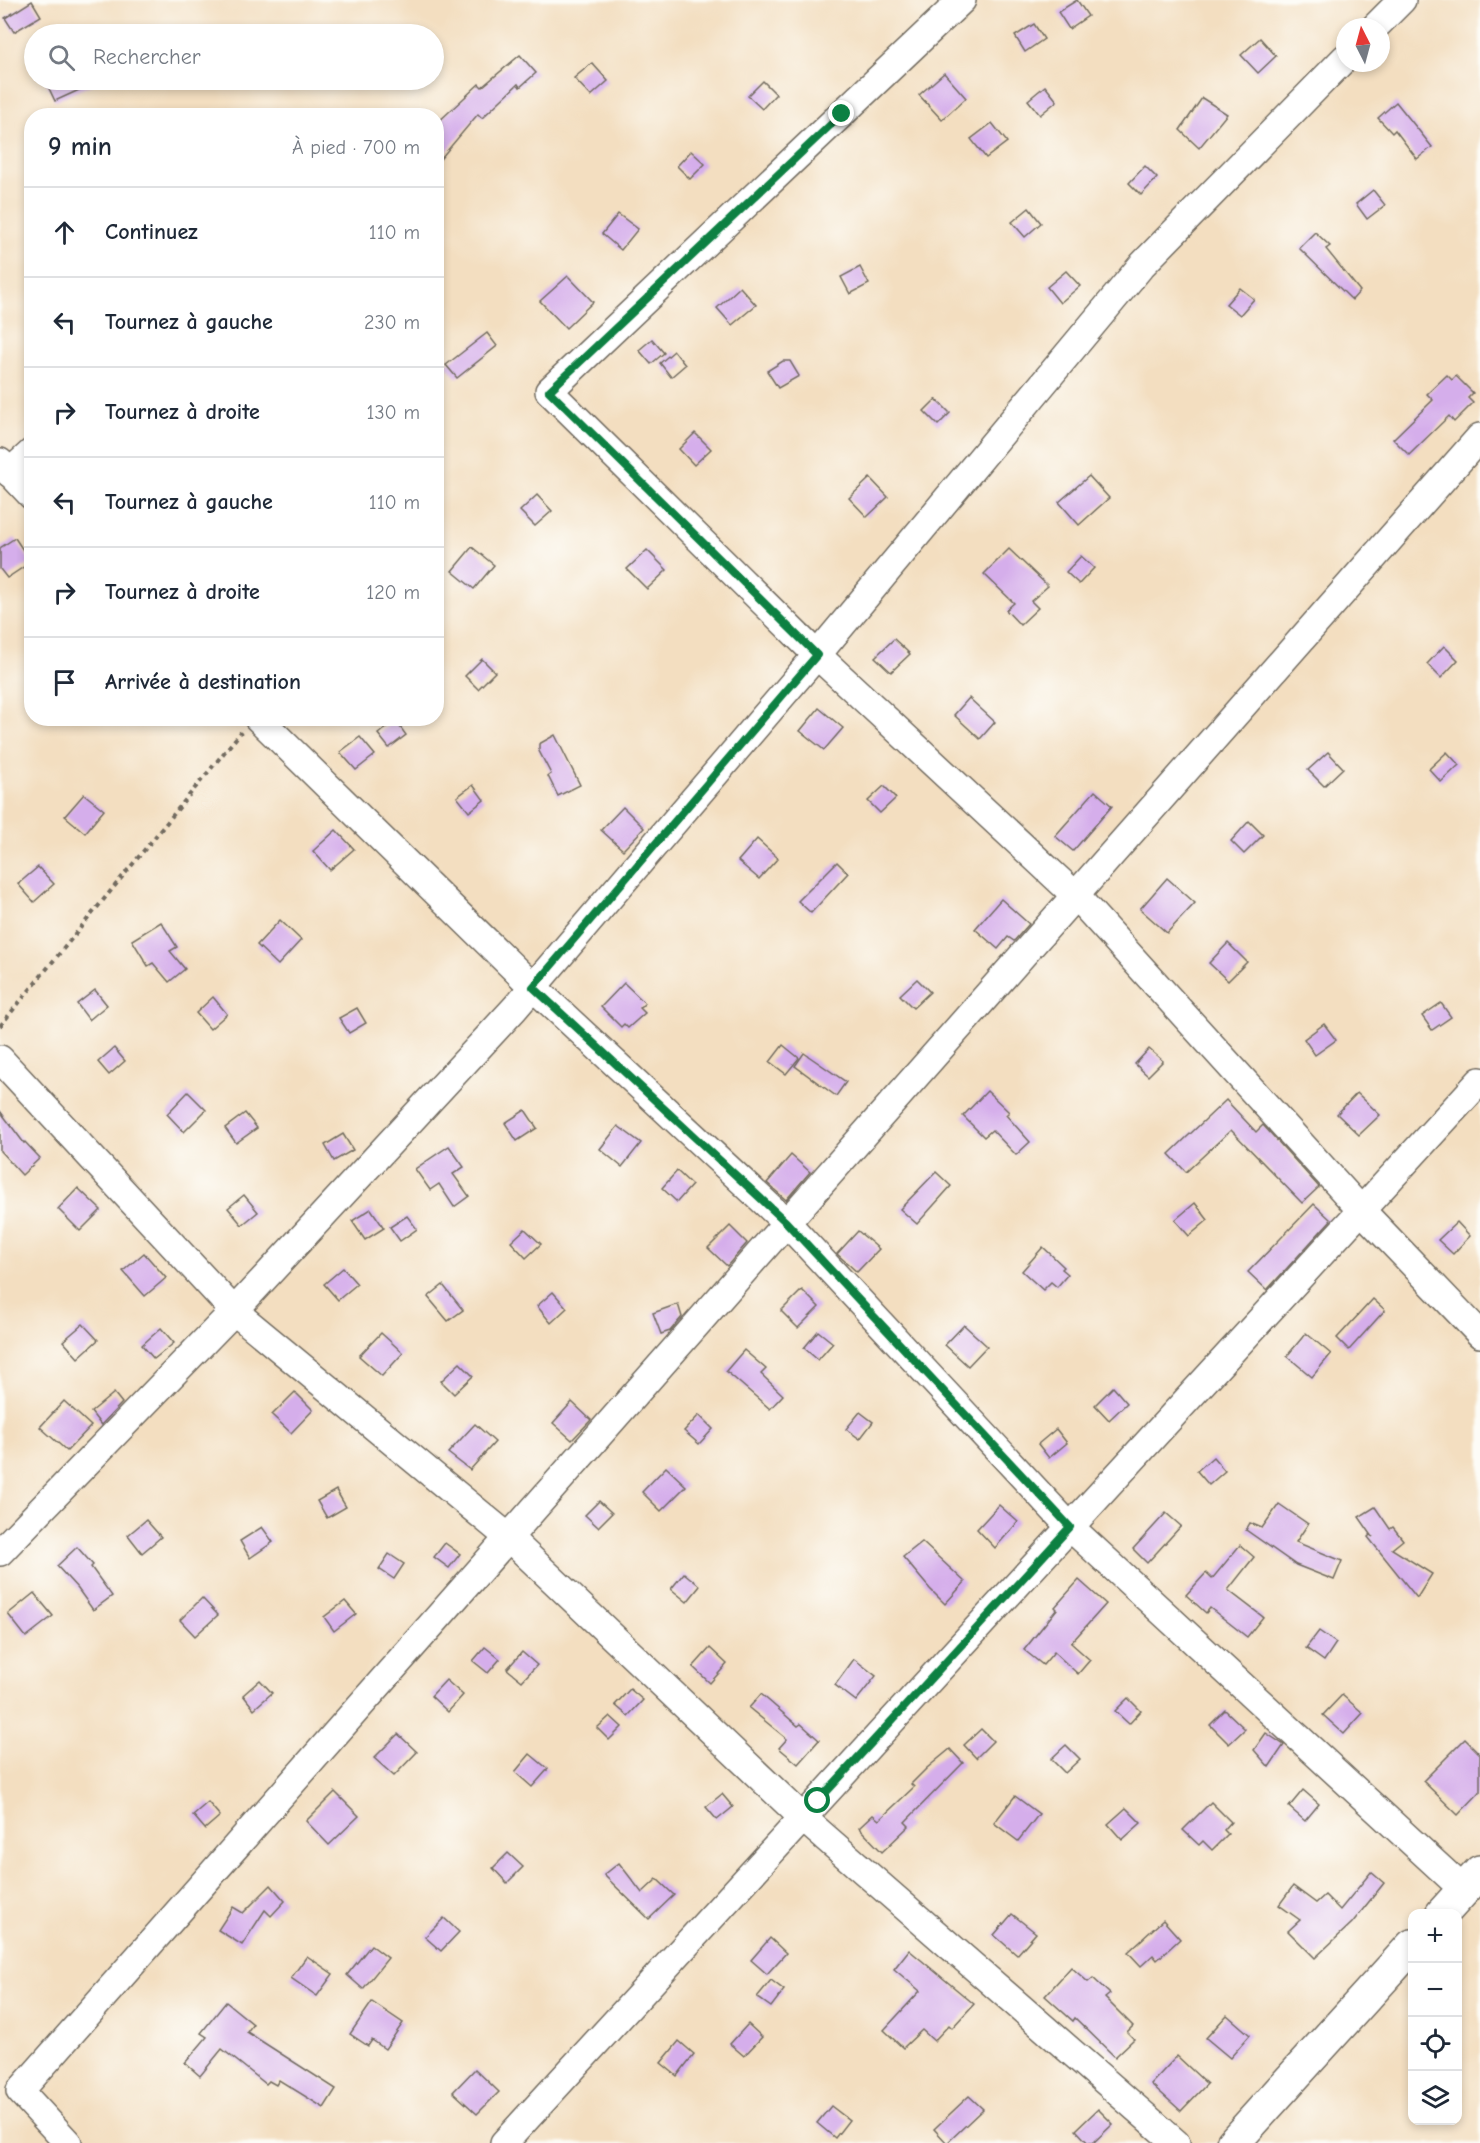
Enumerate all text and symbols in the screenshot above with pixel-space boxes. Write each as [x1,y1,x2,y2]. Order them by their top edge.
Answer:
north arrow [1336,18,1390,72]
search box [24,24,444,90]
icon: search [45,41,78,74]
text: Rechercher [93,44,201,70]
route end [828,100,854,126]
text: 9 min [48,132,112,162]
text: À pied · 700 m [292,136,420,159]
icon: ahead [48,216,81,249]
text: Continuez [105,219,198,245]
text: 110 m [369,221,420,244]
icon: left [48,306,81,339]
text: Tournez à gauche [105,309,273,335]
text: 230 m [364,311,420,334]
icon: right [48,396,81,429]
text: Tournez à droite [105,399,260,425]
text: 130 m [367,401,420,424]
icon: left [48,486,81,519]
text: Tournez à gauche [105,489,273,515]
text: 110 m [369,491,420,514]
icon: right [48,576,81,609]
text: Tournez à droite [105,579,260,605]
text: 120 m [366,581,420,604]
icon: arrive [48,666,81,699]
text: Arrivée à destination [105,669,301,695]
route start [804,1787,830,1813]
map controls [1408,1909,1462,2125]
button: + [1408,1909,1462,1963]
button: − [1408,1963,1462,2017]
button: locate [1408,2017,1462,2071]
button: layers [1408,2071,1462,2125]

